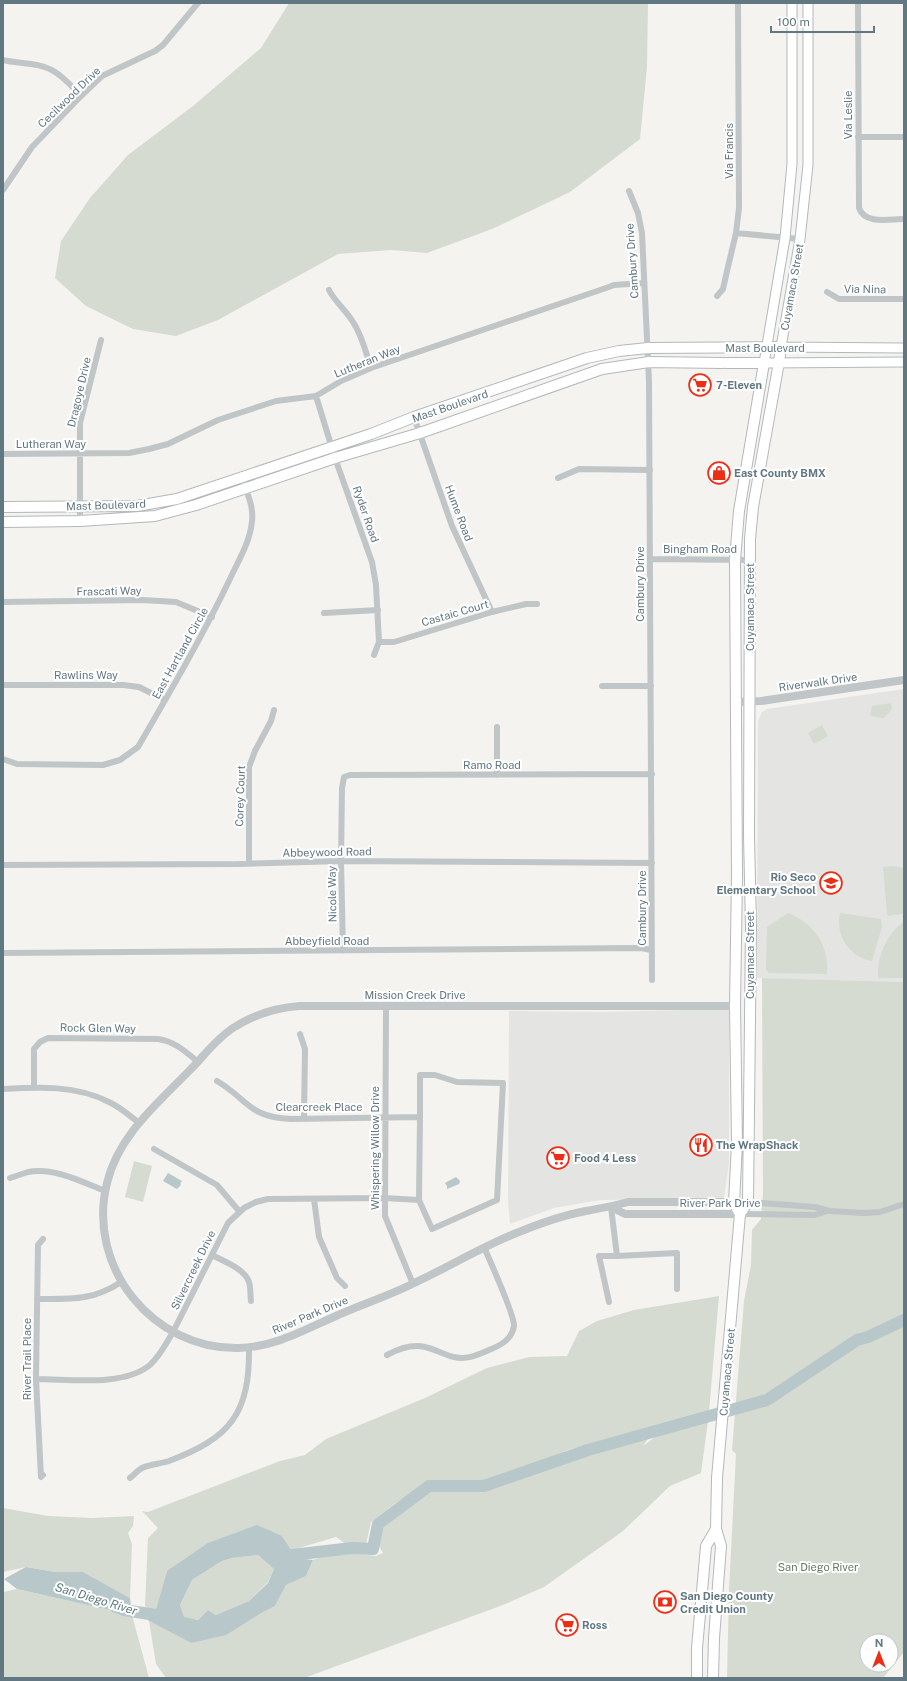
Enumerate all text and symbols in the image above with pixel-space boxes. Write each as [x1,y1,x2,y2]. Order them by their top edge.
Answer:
scale bar [771,8,874,34]
text: 100 m [777,15,810,29]
street label: Cecilwood Drive [35,64,103,130]
street label: Via Leslie [842,90,854,140]
street label: Via Francis [723,122,735,179]
street label: Cambury Drive [623,223,641,299]
street label: Cuyamaca Street [778,243,806,331]
street label: Via Nina [844,283,886,295]
street label: Lutheran Way [332,342,402,380]
street label: Mast Boulevard [725,342,805,354]
street label: Dragoye Drive [65,356,93,428]
supermarket icon: 7-Eleven [687,372,713,398]
place label: 7-Eleven [716,379,762,391]
street label: Mast Boulevard [410,387,490,425]
street label: Lutheran Way [16,438,86,450]
shop icon: East County BMX [706,460,732,486]
place label: East County BMX [734,467,826,479]
street label: Hume Road [443,483,475,543]
street label: Ryder Road [351,484,381,544]
street label: Mast Boulevard [66,498,146,512]
street label: Bingham Road [663,543,737,555]
street label: Cambury Drive [634,546,646,622]
street label: Cuyamaca Street [744,563,756,651]
street label: Frascati Way [76,584,142,598]
street label: Castaic Court [420,598,490,628]
street label: East Hartland Circle [150,605,210,701]
street label: Rawlins Way [54,669,118,681]
street label: Riverwalk Drive [778,671,858,693]
street label: Ramo Road [463,759,521,771]
street label: Corey Court [233,765,247,827]
street label: Abbeywood Road [282,845,372,859]
street label: Nicole Way [326,865,338,922]
street label: Cambury Drive [636,870,648,946]
school or university icon: Rio Seco Elementary School [818,870,844,896]
place label: Rio Seco Elementary School [717,871,816,896]
street label: Cuyamaca Street [744,911,756,999]
street label: Abbeyfield Road [285,935,369,947]
street label: Mission Creek Drive [365,989,465,1001]
street label: Rock Glen Way [60,1021,136,1035]
street label: Whispering Willow Drive [369,1086,381,1210]
street label: Clearcreek Place [275,1101,363,1113]
restaurant icon: The WrapShack [688,1132,714,1158]
place label: The WrapShack [716,1139,799,1151]
supermarket icon: Food 4 Less [545,1145,571,1171]
place label: Food 4 Less [574,1152,636,1164]
street label: River Park Drive [679,1197,761,1209]
street label: Silvercreek Drive [169,1228,217,1312]
street label: River Park Drive [270,1294,350,1336]
street label: River Trail Place [21,1318,33,1400]
street label: Cuyamaca Street [717,1328,737,1416]
park label: San Diego River [778,1561,858,1573]
water label: San Diego River [53,1580,139,1618]
bank icon: San Diego County Credit Union [652,1589,678,1615]
place label: San Diego County Credit Union [680,1590,774,1615]
supermarket icon: Ross [554,1612,580,1638]
place label: Ross [582,1619,608,1631]
north arrow [859,1633,899,1673]
text: N [875,1637,883,1649]

